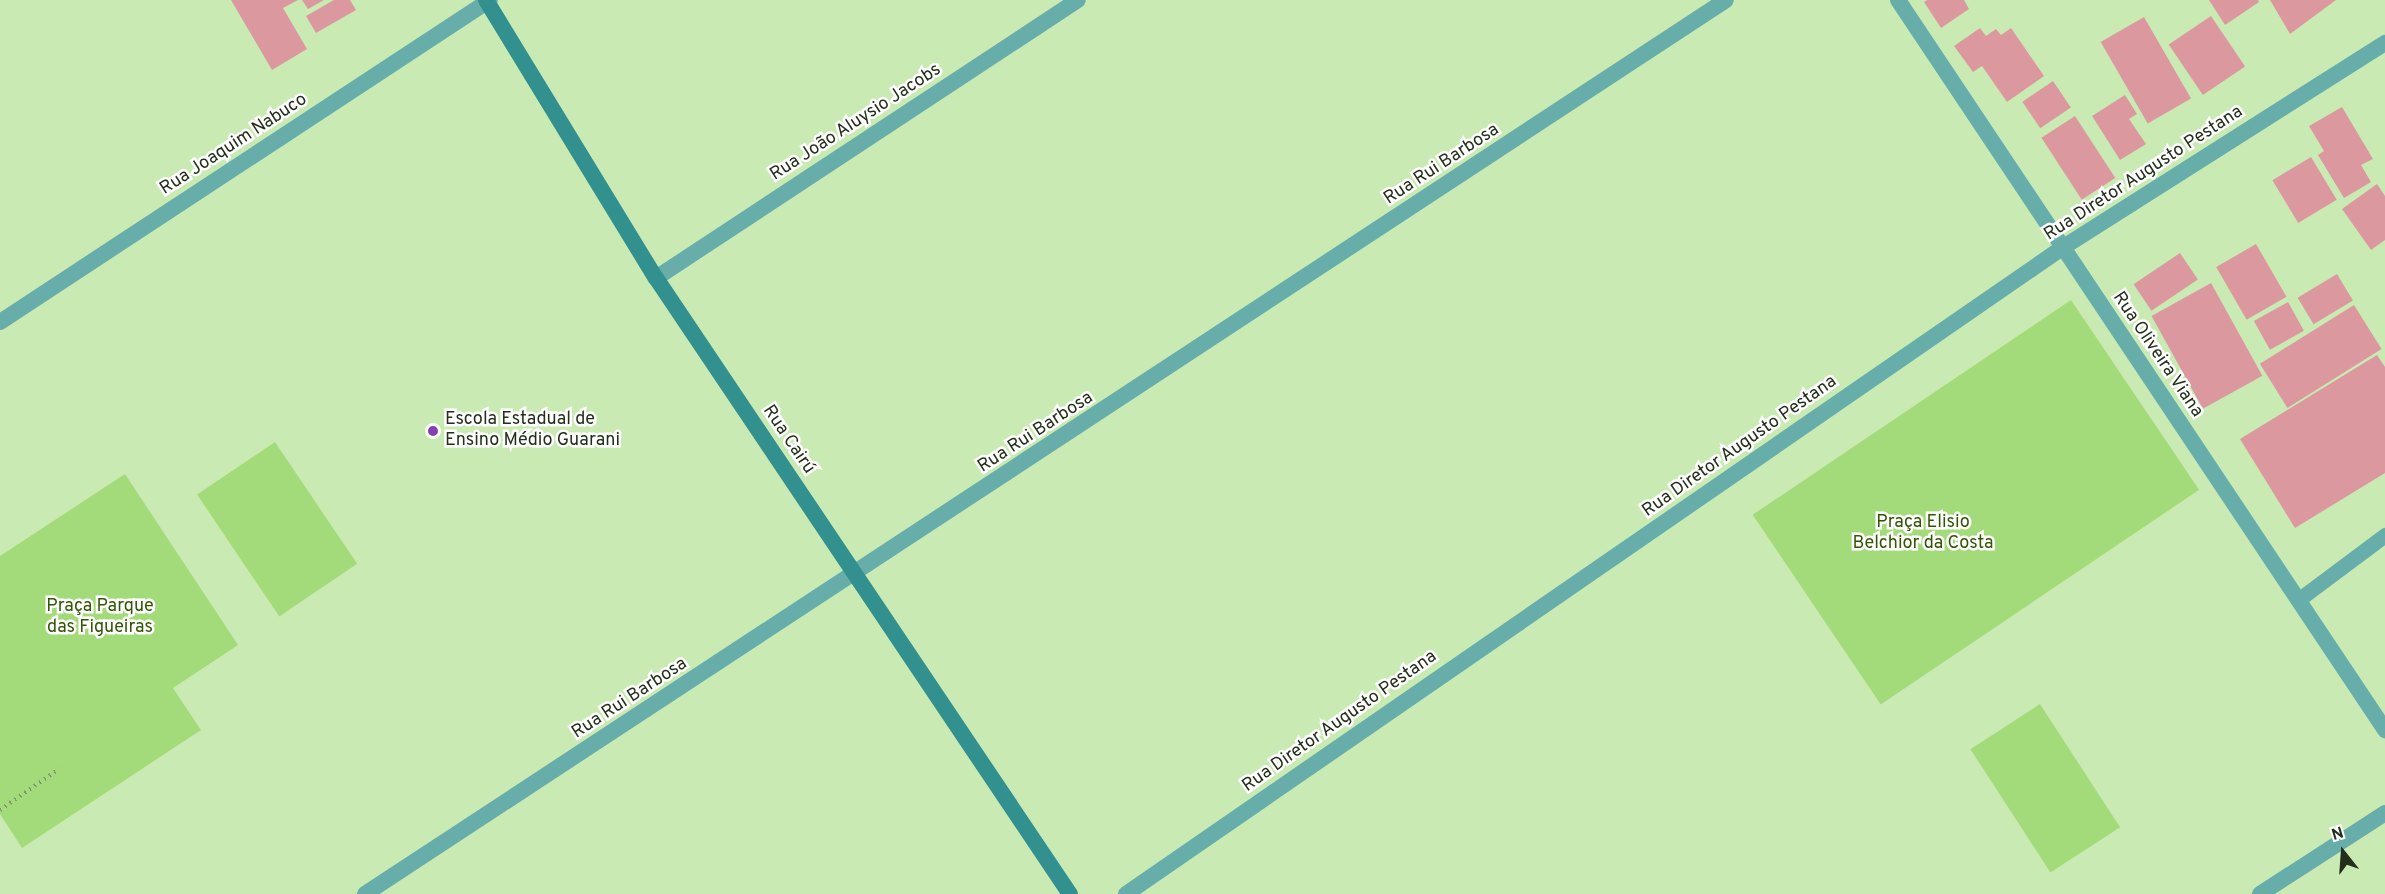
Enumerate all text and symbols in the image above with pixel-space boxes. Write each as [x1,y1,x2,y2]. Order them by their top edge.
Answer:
street label: Rua João Aluysio Jacobs [766,59,946,187]
street label: Rua Joaquim Nabuco [156,89,312,201]
street label: Rua Diretor Augusto Pestana [2040,101,2248,247]
street label: Rua Rui Barbosa [1380,120,1504,210]
street label: Rua Oliveira Viana [2107,288,2207,422]
street label: Rua Diretor Augusto Pestana [1638,371,1842,523]
street label: Rua Rui Barbosa [974,388,1098,478]
street label: Rua Cairú [757,402,819,478]
place label: Escola Estadual de Ensino Médio Guarani [445,410,620,452]
marker: Escola Estadual de Ensino Médio Guarani [426,424,440,438]
park label: Praça Elisio Belchior da Costa [1852,513,1994,556]
park label: Praça Parque das Figueiras [46,597,154,640]
street label: Rua Diretor Augusto Pestana [1238,646,1442,798]
street label: Rua Rui Barbosa [568,654,692,744]
north arrow [2313,822,2373,882]
text: N [2329,824,2346,846]

